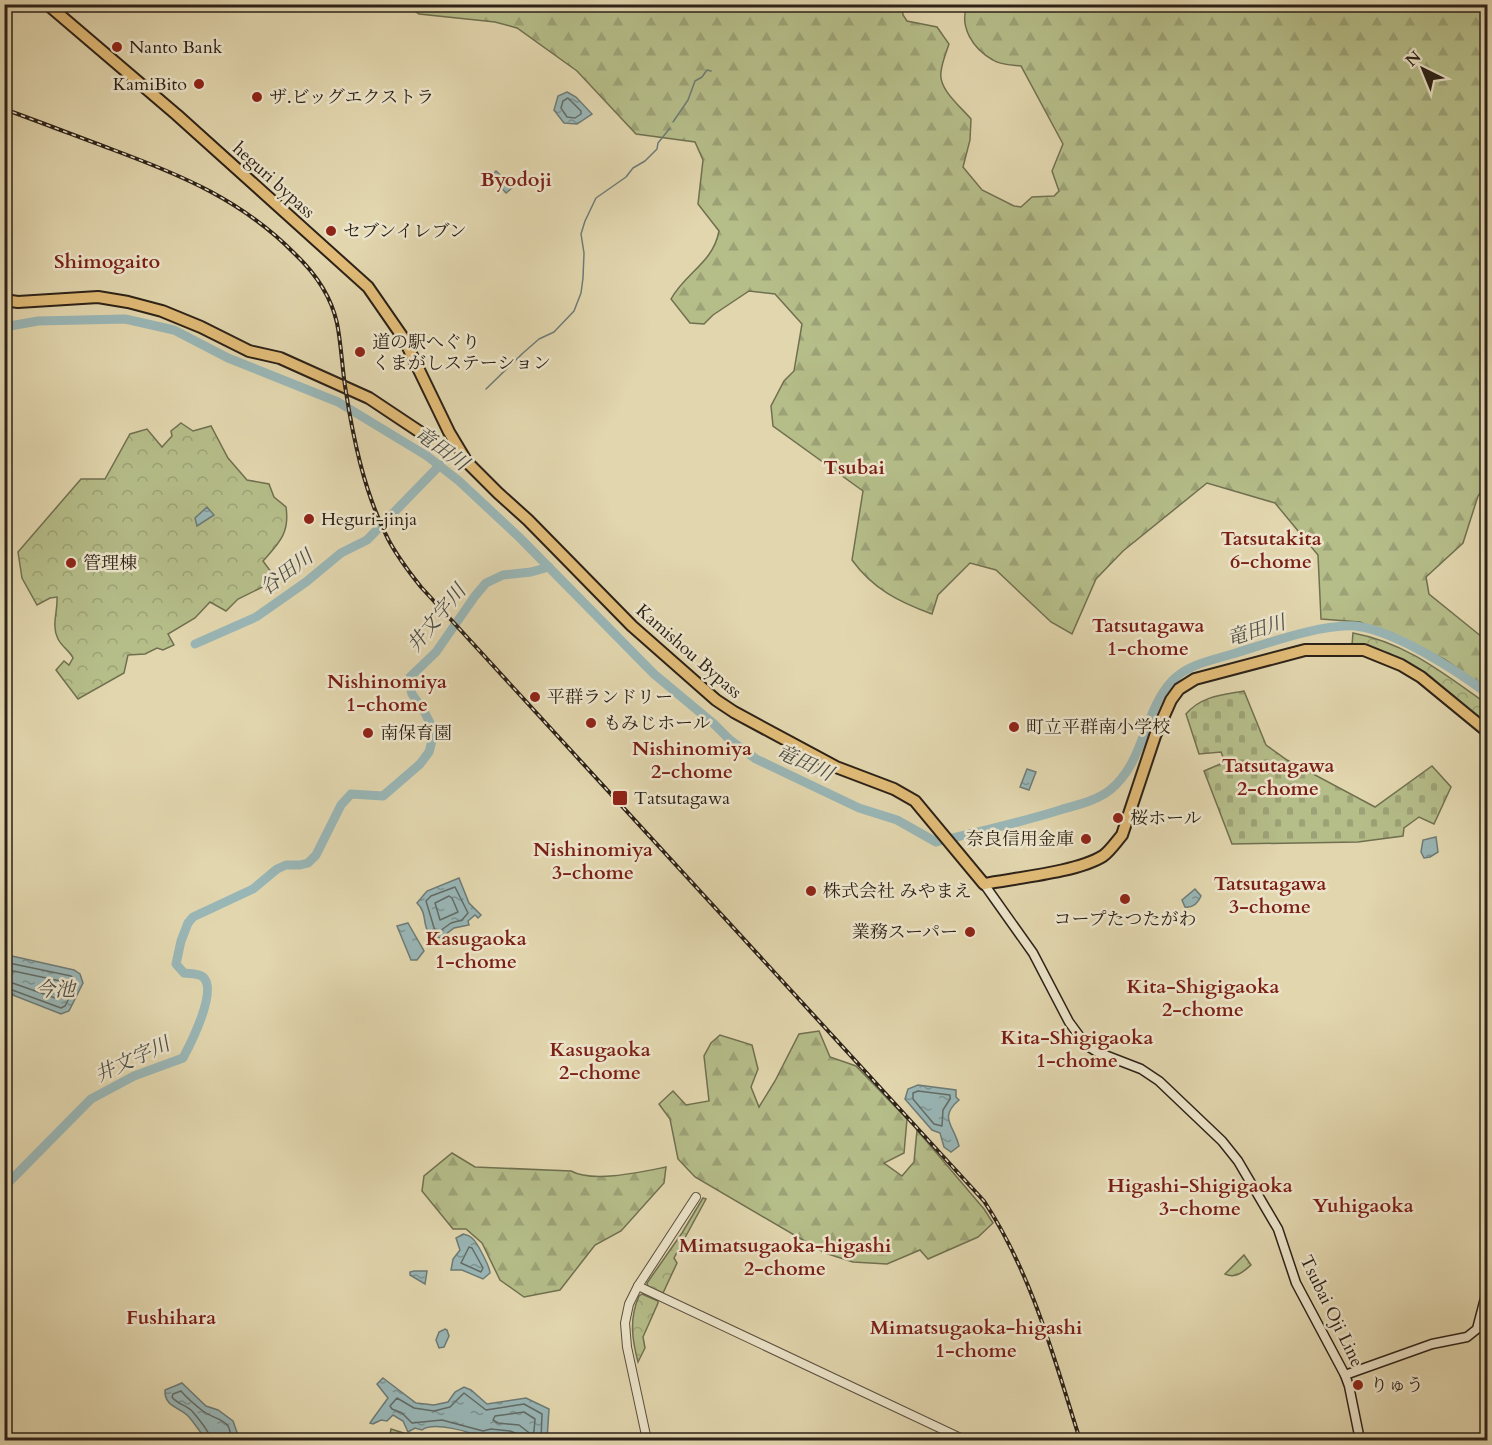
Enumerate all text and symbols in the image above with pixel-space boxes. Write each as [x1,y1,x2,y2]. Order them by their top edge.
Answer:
place label: Nanto Bank [129,35,223,60]
north arrow [1393,39,1453,99]
marker: Nanto Bank [110,40,124,54]
text: N [1401,46,1426,72]
place label: KamiBito [113,72,187,97]
marker: KamiBito [192,77,206,91]
place label: ザ.ビッグエクストラ [269,85,434,110]
marker: ザ.ビッグエクストラ [250,90,264,104]
street label: heguri bypass [227,137,320,224]
district label: Byodoji [480,166,552,193]
place label: セブンイレブン [343,219,467,244]
marker: セブンイレブン [324,224,338,238]
district label: Shimogaito [54,248,160,275]
place label: 道の駅へぐり くまがしステーション [372,330,551,376]
marker: 道の駅へぐり くまがしステーション [353,345,367,359]
water label: 竜田川 [410,420,476,478]
district label: Tsubai [823,454,885,481]
place label: Heguri-jinja [321,507,417,532]
marker: Heguri-jinja [302,512,316,526]
district label: Tatsutakita 6-chome [1220,525,1322,575]
water label: 谷田川 [254,542,320,601]
place label: 管理棟 [83,551,137,576]
marker: 管理棟 [64,556,78,570]
water label: 井文字川 [401,577,473,658]
street label: Kamishou Bypass [630,598,747,704]
water label: 竜田川 [1224,608,1291,652]
district label: Tatsutagawa 1-chome [1092,612,1204,662]
district label: Nishinomiya 1-chome [327,668,447,718]
place label: 平群ランドリー [547,685,673,710]
marker: 平群ランドリー [528,690,542,704]
place label: もみじホール [603,711,711,736]
place label: 町立平群南小学校 [1026,715,1170,740]
marker: もみじホール [584,716,598,730]
marker: 町立平群南小学校 [1007,720,1021,734]
place label: 南保育園 [380,721,452,746]
marker: 南保育園 [361,726,375,740]
district label: Nishinomiya 2-chome [632,735,752,785]
water label: 竜田川 [772,738,839,788]
district label: Tatsutagawa 2-chome [1222,752,1334,802]
place label: Tatsutagawa [634,786,730,811]
marker: Tatsutagawa [611,789,629,807]
place label: 桜ホール [1130,806,1202,831]
marker: 桜ホール [1111,811,1125,825]
place label: 奈良信用金庫 [966,827,1074,852]
marker: 奈良信用金庫 [1079,832,1093,846]
district label: Nishinomiya 3-chome [533,836,653,886]
district label: Tatsutagawa 3-chome [1214,870,1326,920]
place label: 株式会社 みやまえ [823,879,972,904]
marker: 株式会社 みやまえ [804,884,818,898]
marker: コープたつたがわ [1118,892,1132,906]
place label: コープたつたがわ [1053,907,1197,932]
place label: 業務スーパー [852,920,958,945]
district label: Kasugaoka 1-chome [425,925,527,975]
marker: 業務スーパー [963,925,977,939]
district label: Kita-Shigigaoka 2-chome [1127,973,1279,1023]
water label: 今池 [35,976,77,1003]
district label: Kita-Shigigaoka 1-chome [1001,1024,1153,1074]
water label: 井文字川 [90,1029,176,1089]
district label: Kasugaoka 2-chome [549,1036,651,1086]
district label: Higashi-Shigigaoka 3-chome [1107,1172,1293,1222]
district label: Yuhigaoka [1312,1192,1414,1219]
district label: Mimatsugaoka-higashi 2-chome [679,1232,891,1282]
street label: Tsubai Oji Line [1294,1251,1369,1371]
district label: Fushihara [126,1304,216,1331]
district label: Mimatsugaoka-higashi 1-chome [870,1314,1082,1364]
place label: りゅう [1370,1373,1424,1398]
marker: りゅう [1351,1378,1365,1392]

